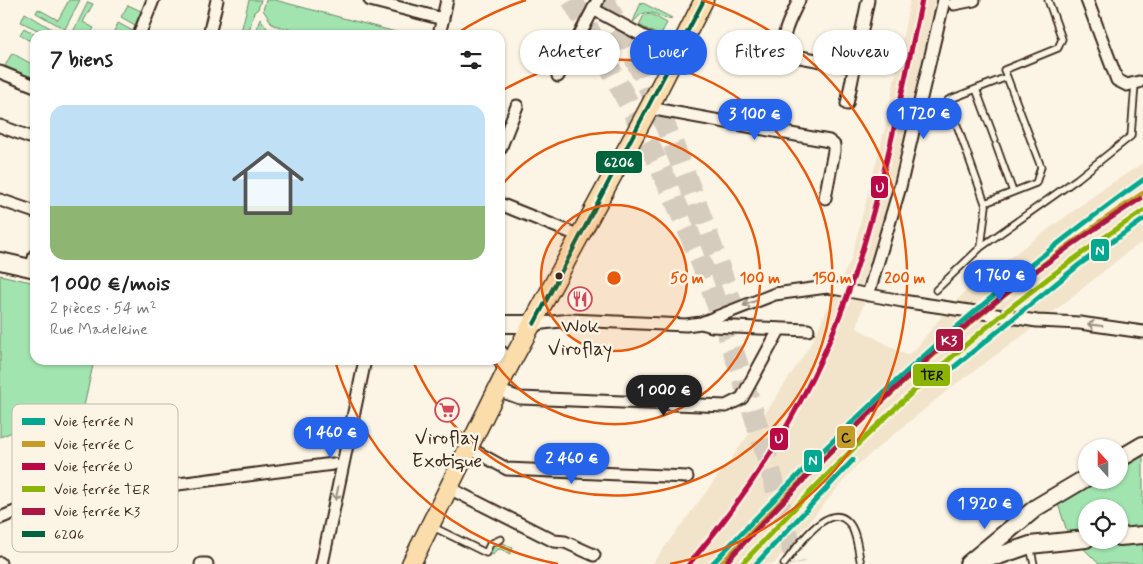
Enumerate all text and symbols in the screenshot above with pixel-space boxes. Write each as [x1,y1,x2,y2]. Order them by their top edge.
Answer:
chip: Acheter [520,30,620,75]
chip: Louer [630,30,707,75]
chip: Filtres [717,30,803,75]
chip: Nouveau [813,30,907,75]
text: 7 biens [50,46,113,74]
icon: filters [457,46,485,74]
pin: 3 100 € [709,98,801,141]
pin: 1 720 € [878,98,970,140]
text: 1 720 € [898,103,950,124]
text: 3 100 € [729,104,781,125]
icon: home [223,138,313,228]
line badge: 6206 [595,150,643,174]
text: 6206 [604,154,634,172]
line badge: U [870,175,889,199]
text: U [875,179,885,197]
line badge: N [1090,238,1110,262]
text: N [1095,242,1105,260]
pin: 1 760 € [954,260,1046,302]
text: 1 760 € [975,265,1025,286]
centre of rings [605,269,623,287]
text: 50 m [670,269,704,289]
text: 100 m [740,269,780,289]
text: 150 m [812,269,852,289]
text: 200 m [885,269,926,289]
text: 1 000 €/mois [50,270,170,298]
unlabelled marker [554,271,564,281]
restaurant icon: Wok Viroflay [567,286,593,312]
text: 2 pièces · 54 m² [50,298,157,319]
one-way arrow [743,299,759,308]
place label: Wok Viroflay [548,313,612,363]
text: Rue Madeleine [50,319,148,340]
one-way arrow [1087,320,1103,330]
line badge: K3 [935,328,964,352]
text: K3 [941,332,958,350]
line badge: TER [912,363,951,387]
text: TER [921,367,944,385]
pin: 1 000 € [618,374,710,417]
text: 1 000 € [637,380,691,401]
supermarket icon: Viroflay Exotique [434,397,460,423]
legend [12,404,178,552]
text: Voie ferrée N [54,413,133,431]
pin: 1 460 € [285,416,377,459]
text: 1 460 € [305,422,357,443]
place label: Viroflay Exotique [412,425,482,475]
line badge: C [836,425,856,449]
line badge: U [769,427,789,451]
text: C [841,429,851,447]
text: U [774,430,784,448]
text: Voie ferrée C [54,436,134,454]
north arrow [1078,439,1128,489]
map controls [1078,439,1128,549]
pin: 2 460 € [526,442,618,485]
text: 2 460 € [545,448,599,469]
line badge: N [803,449,823,473]
text: N [808,452,818,470]
text: Voie ferrée U [54,458,133,476]
text: Voie ferrée TER [54,481,150,499]
one-way arrow [332,485,341,501]
pin: 1 920 € [939,488,1031,530]
text: 1 920 € [958,493,1012,514]
button: locate [1078,499,1128,549]
text: Voie ferrée K3 [54,503,140,521]
text: 6206 [54,526,84,544]

